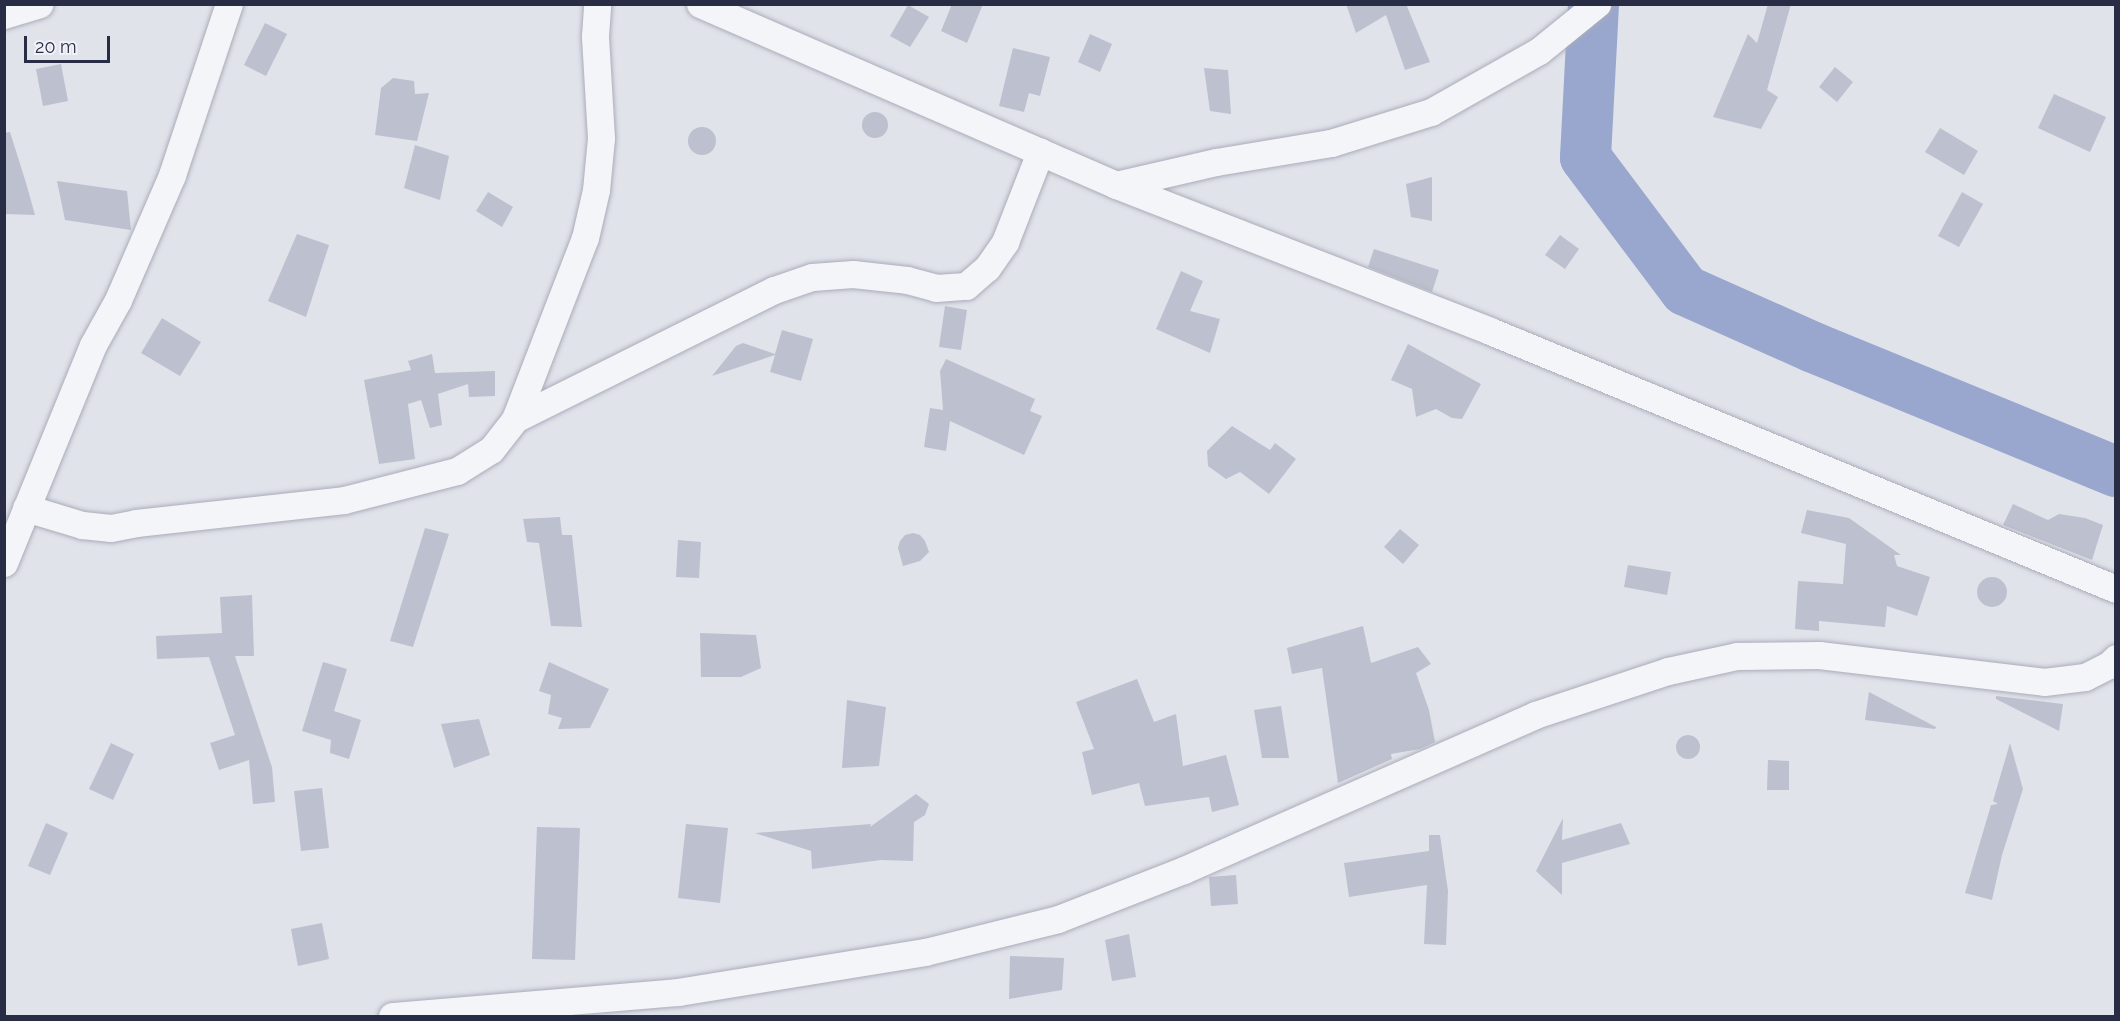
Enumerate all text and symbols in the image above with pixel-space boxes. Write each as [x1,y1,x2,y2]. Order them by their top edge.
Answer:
scale bar [27,24,112,62]
text: 20 m [35,36,77,57]

